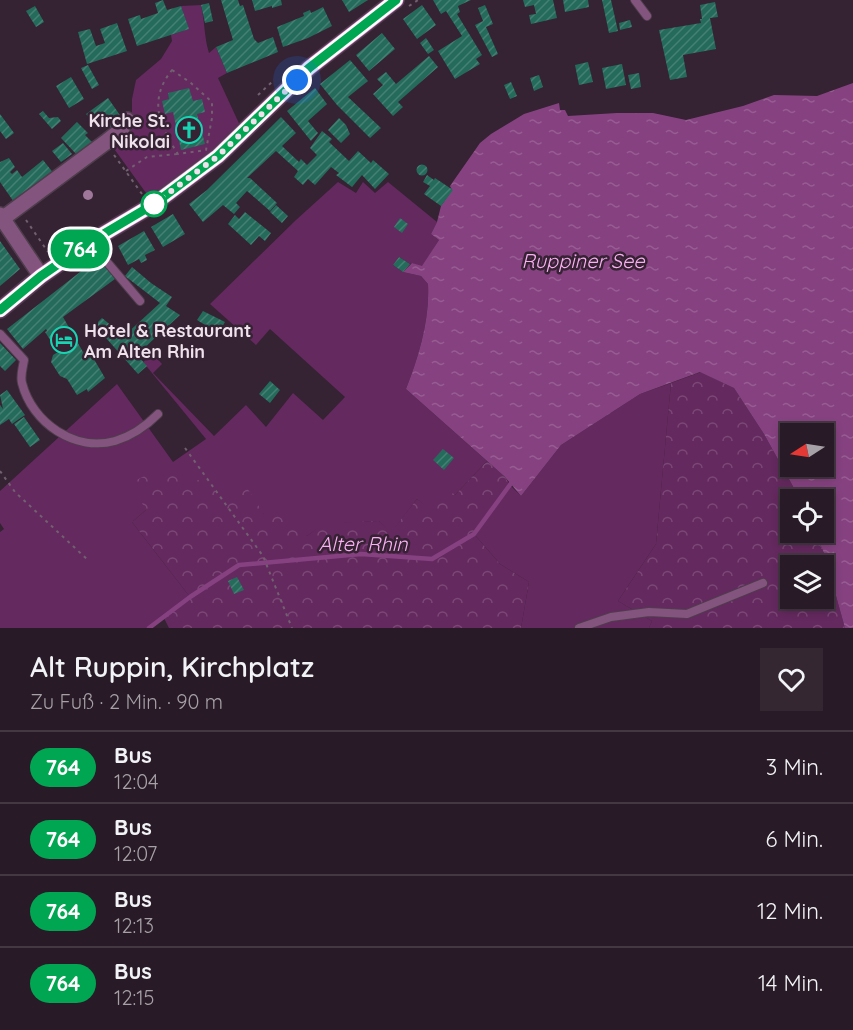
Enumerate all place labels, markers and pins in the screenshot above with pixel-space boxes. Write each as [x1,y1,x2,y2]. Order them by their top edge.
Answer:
place label: Kirche St. Nikolai [88,109,170,153]
church icon: Kirche St. Nikolai [174,115,204,145]
unlabelled marker [141,191,167,217]
place label: Hotel & Restaurant Am Alten Rhin [84,319,251,363]
hotel icon: Hotel & Restaurant Am Alten Rhin [49,325,79,355]

